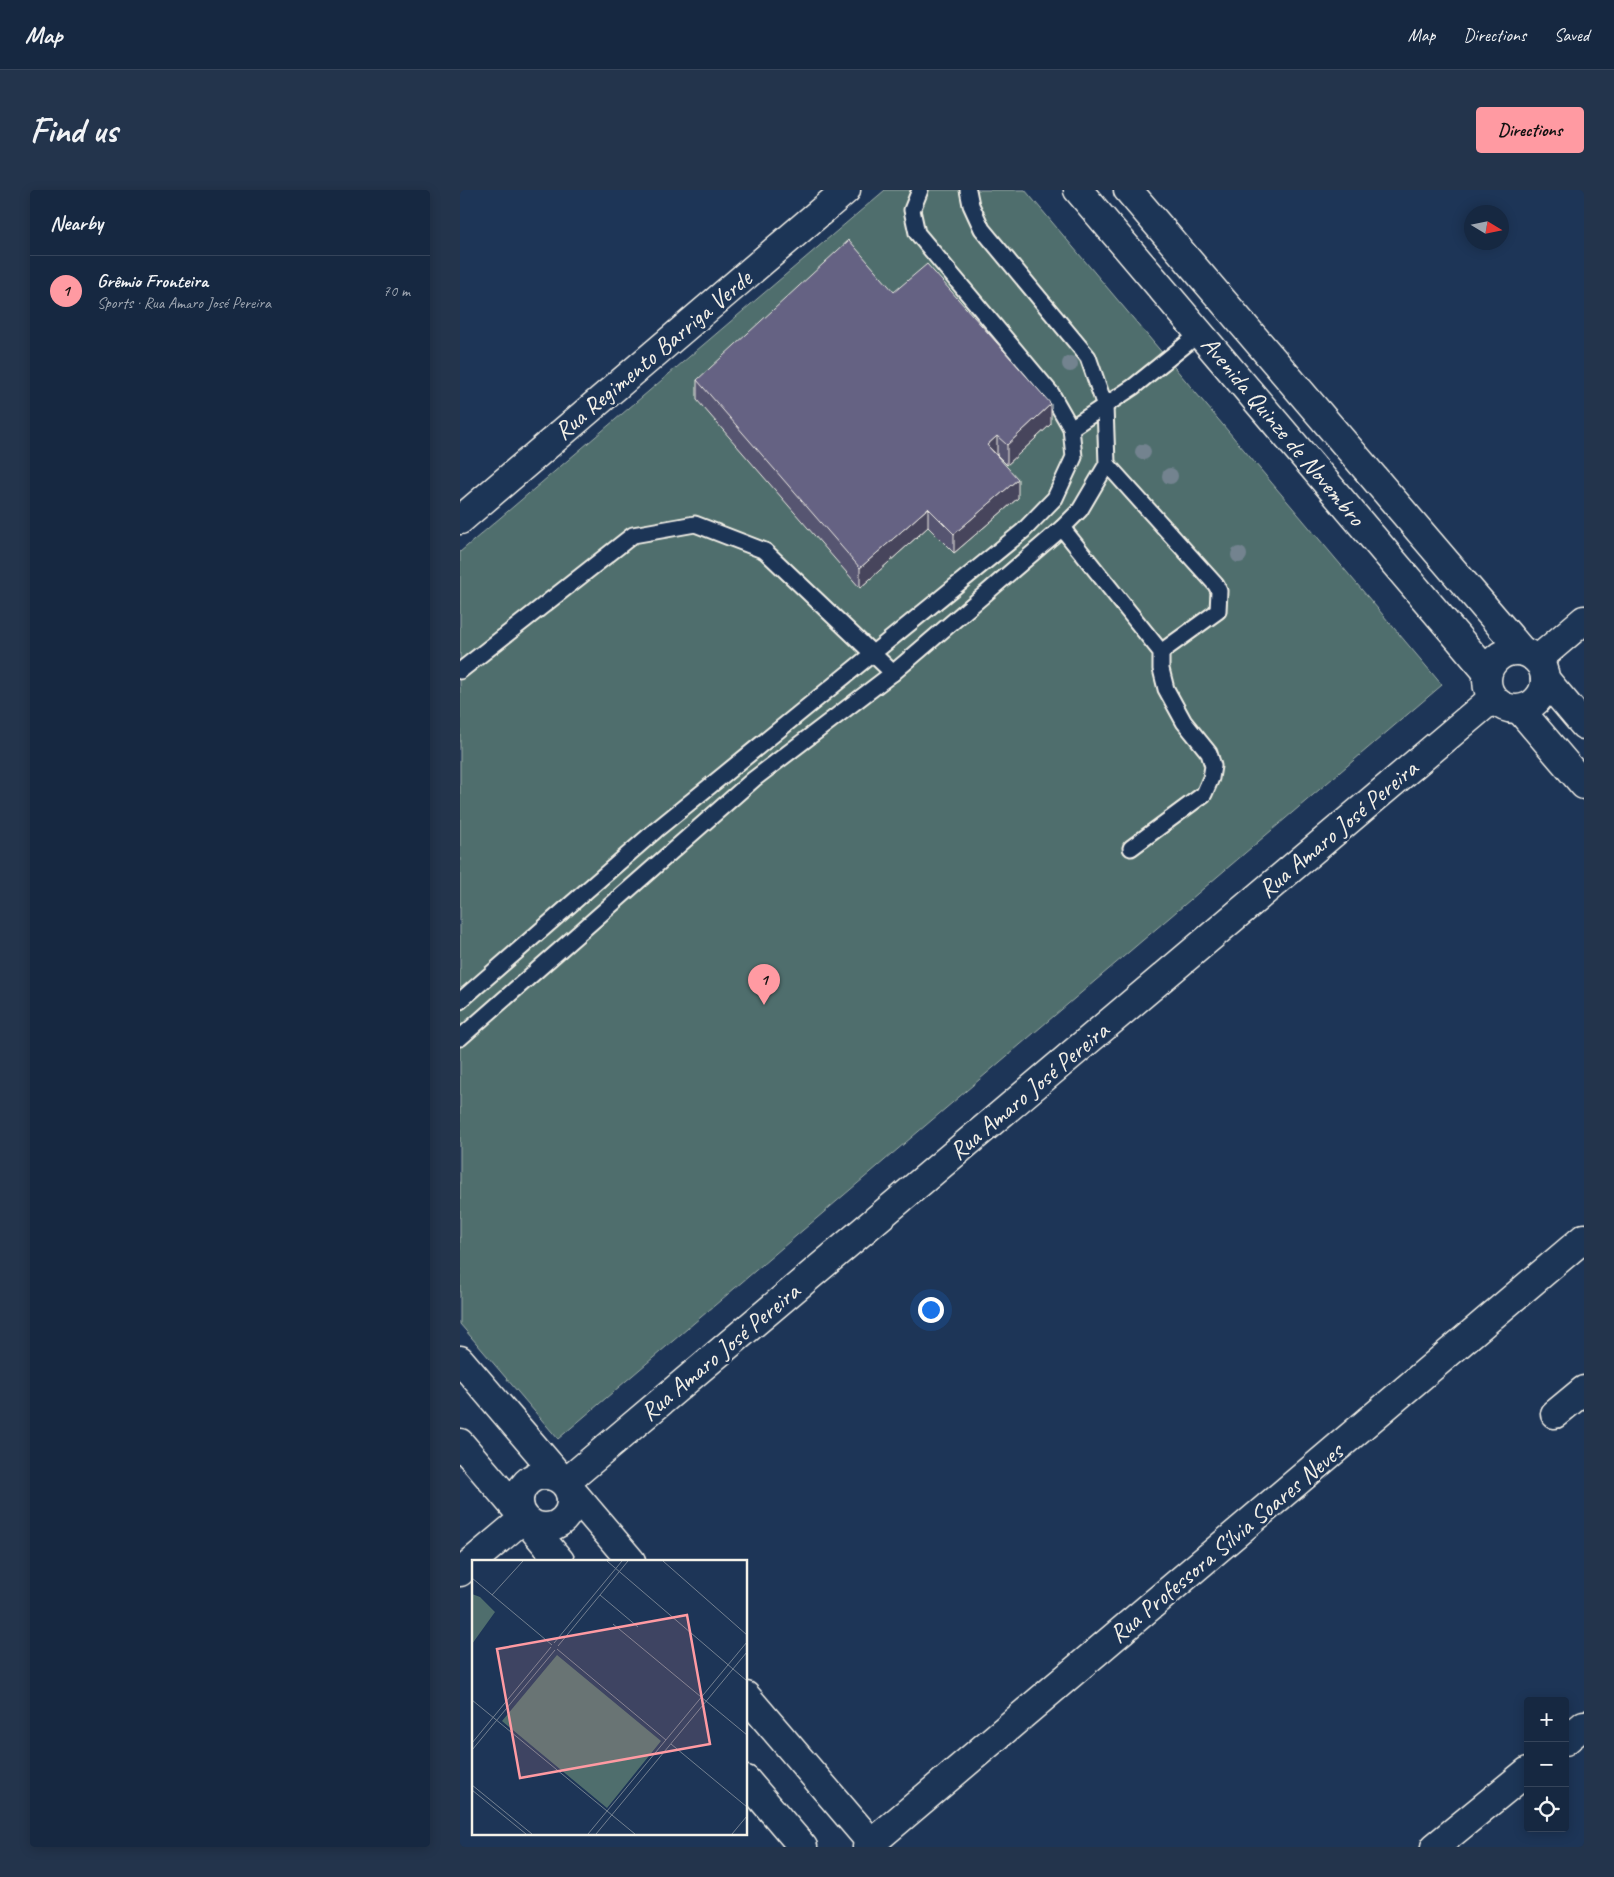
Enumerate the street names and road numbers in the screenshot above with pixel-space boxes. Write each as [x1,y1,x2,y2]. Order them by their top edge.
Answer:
street label: Rua Regimento Barriga Verde [548,262,760,447]
street label: Avenida Quinze de Novembro [1194,329,1373,534]
street label: Rua Amaro José Pereira [1252,752,1426,905]
street label: Rua Amaro José Pereira [943,1014,1117,1167]
street label: Rua Amaro José Pereira [634,1275,808,1428]
street label: Rua Professora Sílvia Soares Neves [1103,1434,1351,1650]

